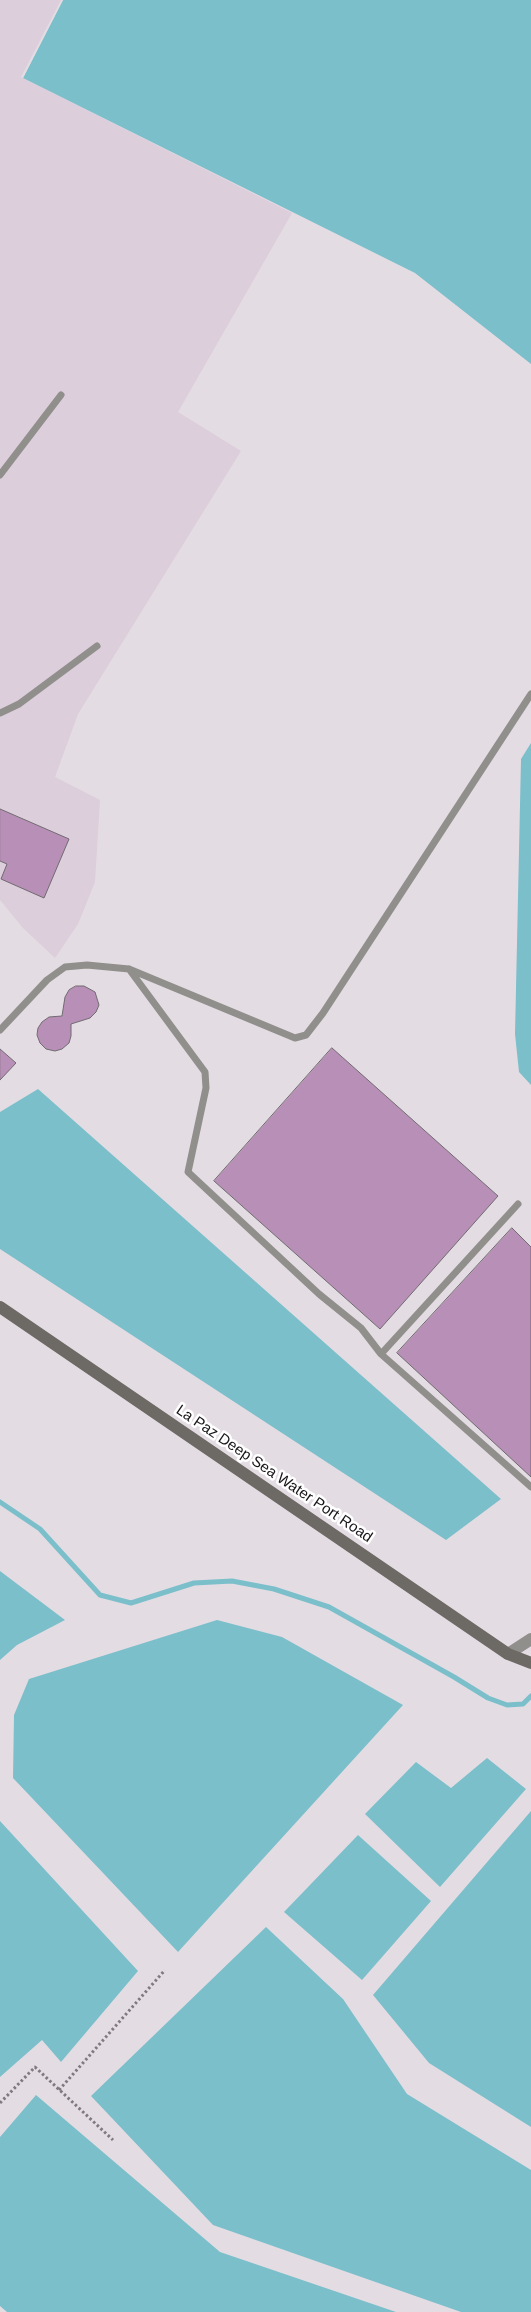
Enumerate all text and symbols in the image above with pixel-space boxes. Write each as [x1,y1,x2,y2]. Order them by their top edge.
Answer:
street label: La Paz Deep Sea Water Port Road [172,1401,376,1547]

